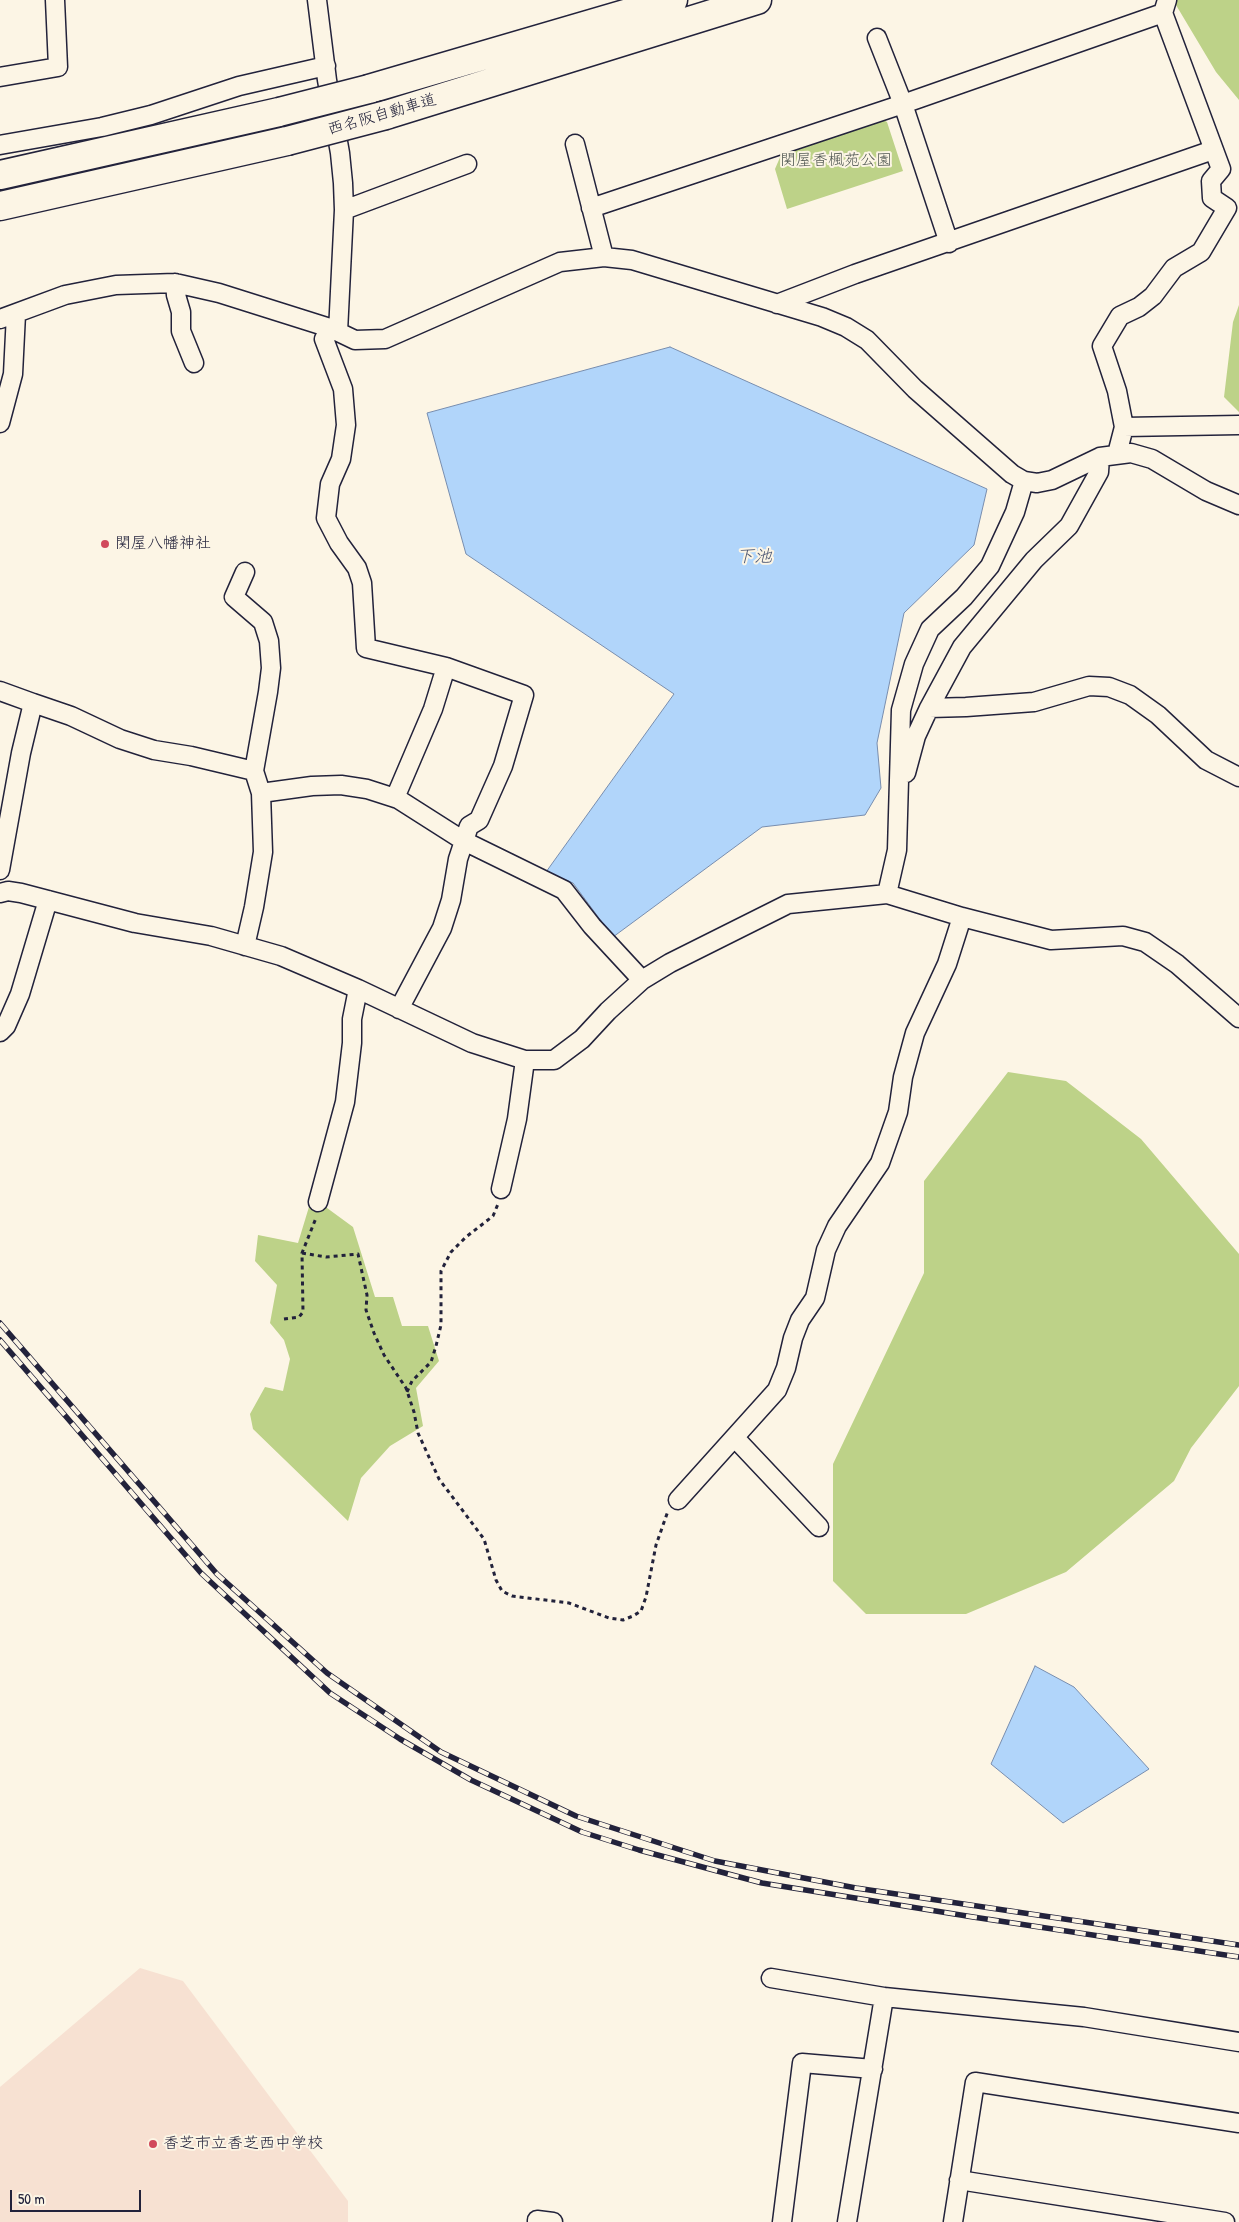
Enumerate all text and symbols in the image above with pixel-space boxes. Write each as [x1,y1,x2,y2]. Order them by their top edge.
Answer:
street label: 西名阪自動車道 [326,90,438,140]
park label: 関屋香楓苑公園 [780,151,892,171]
place label: 関屋八幡神社 [115,534,211,554]
marker: 関屋八幡神社 [99,538,111,550]
water label: 下池 [736,546,772,568]
place label: 香芝市立香芝西中学校 [163,2134,323,2154]
marker: 香芝市立香芝西中学校 [147,2138,159,2150]
scale bar [12,2180,144,2212]
text: 50 m [18,2188,45,2209]

